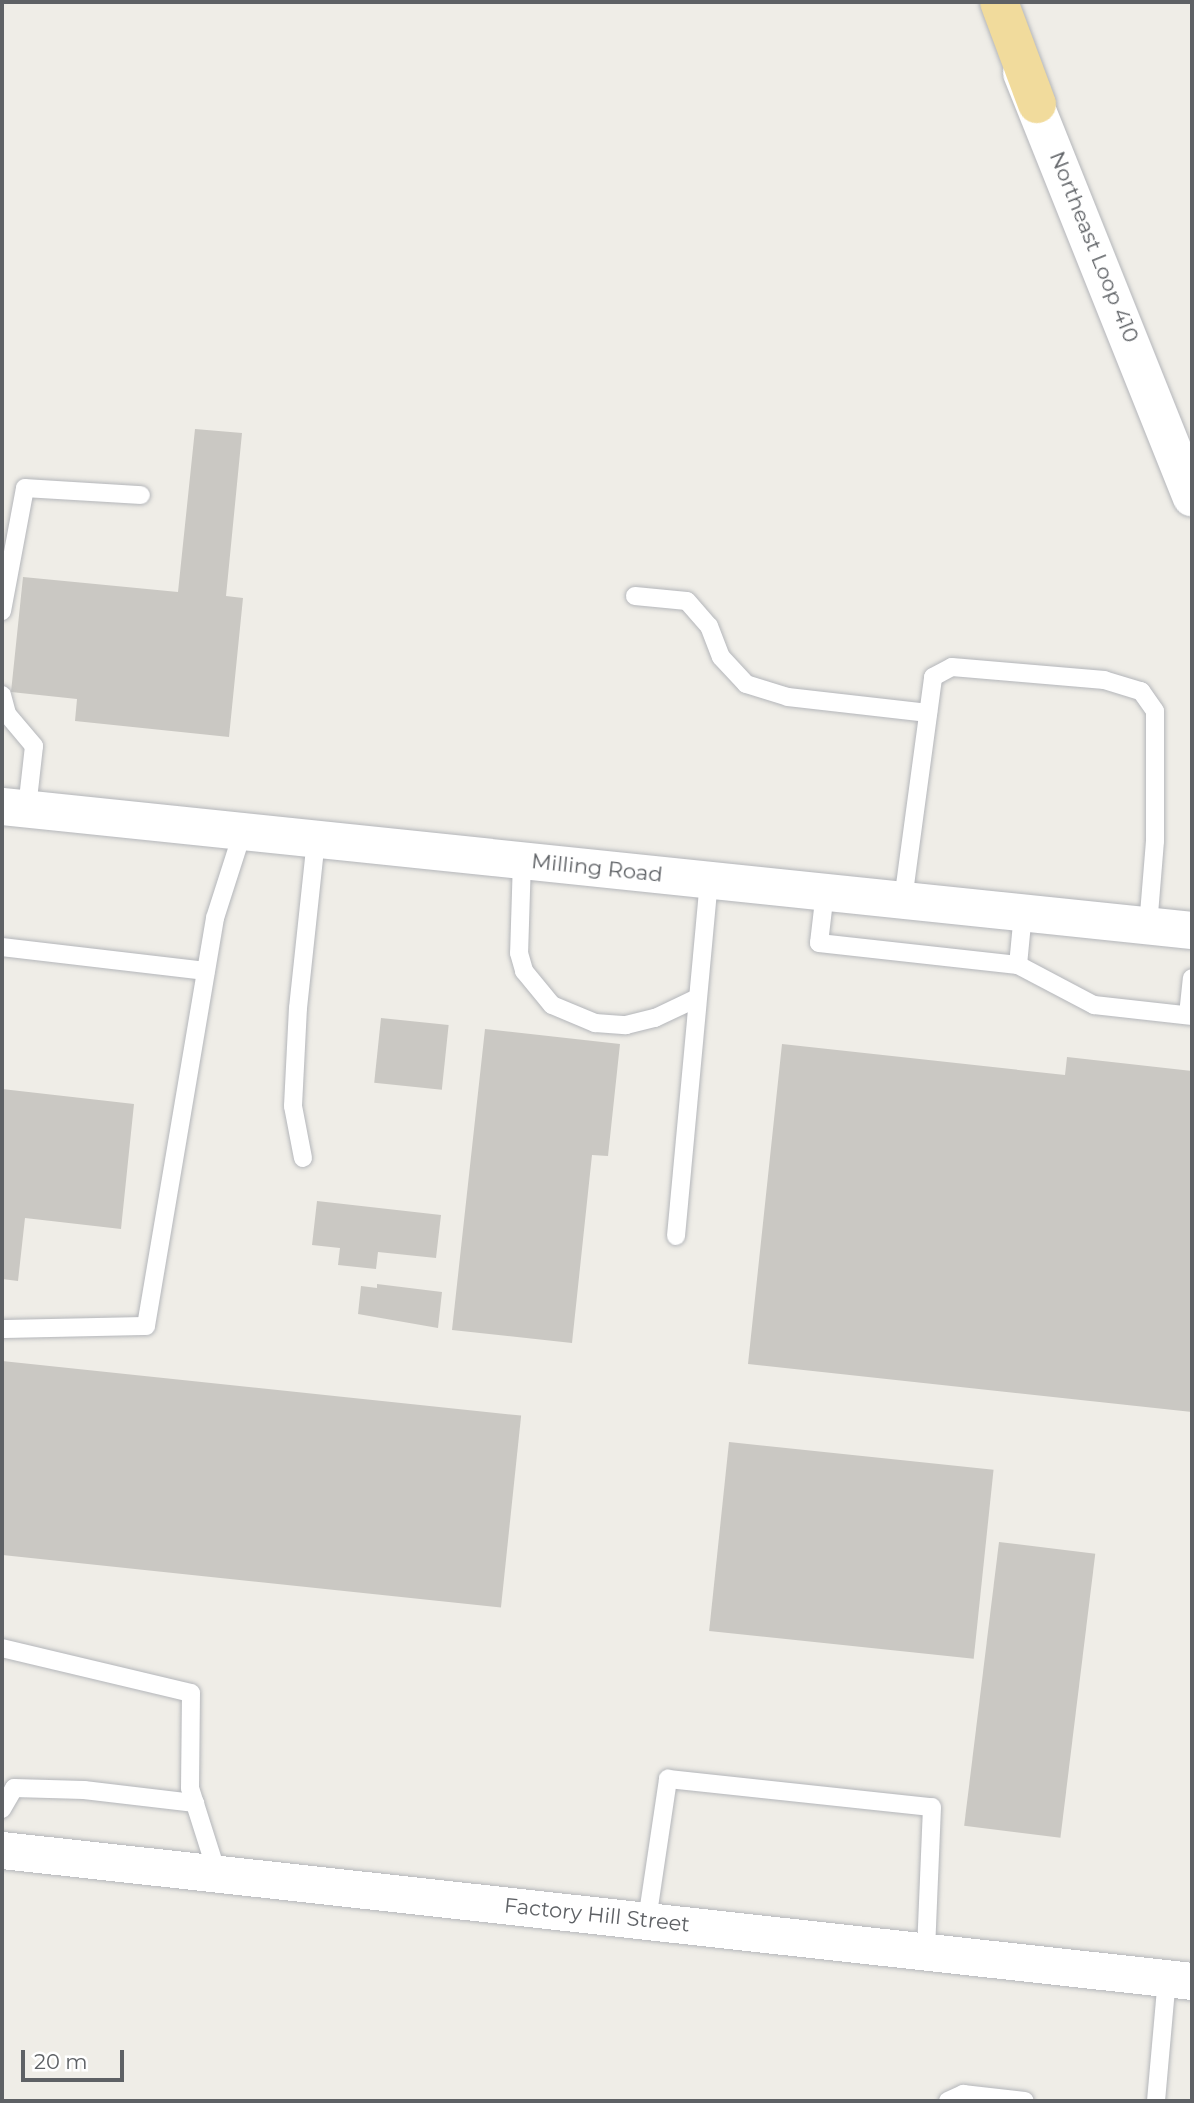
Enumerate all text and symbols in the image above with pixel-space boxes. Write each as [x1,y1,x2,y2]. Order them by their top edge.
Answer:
street label: Northeast Loop 410 [1044,148,1144,346]
street label: Milling Road [530,849,664,887]
street label: Factory Hill Street [503,1893,691,1937]
scale bar [24,2036,128,2080]
text: 20 m [34,2049,88,2074]

